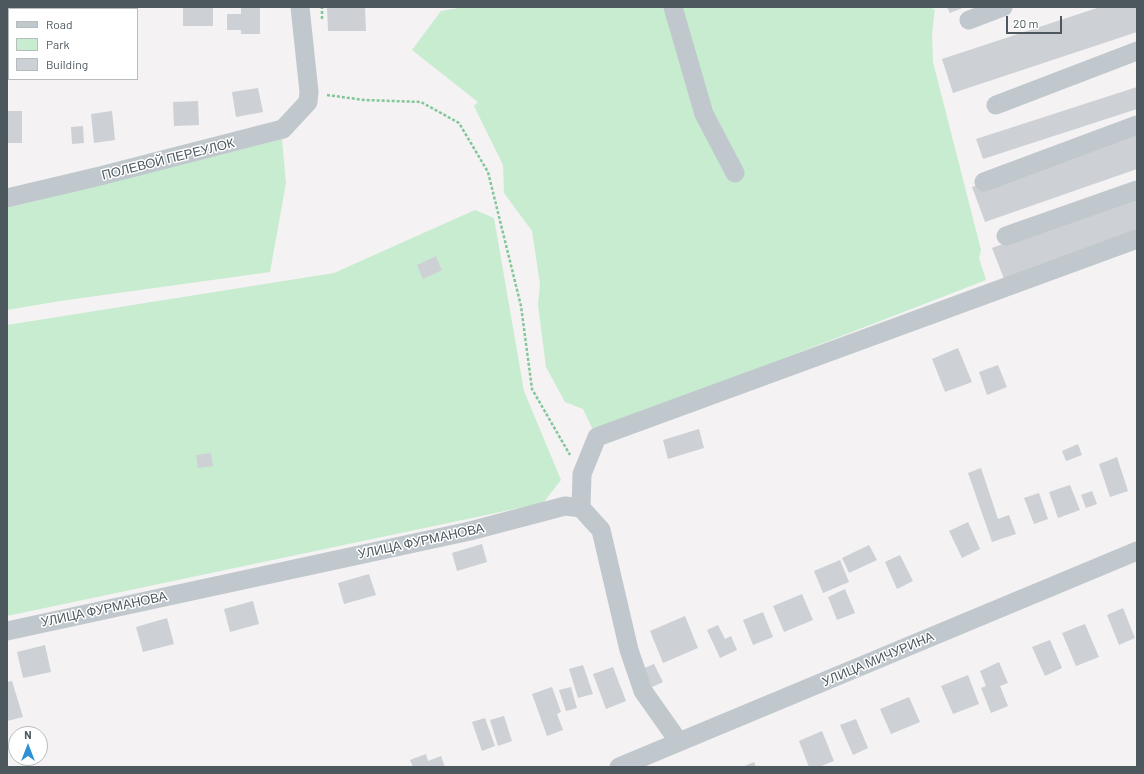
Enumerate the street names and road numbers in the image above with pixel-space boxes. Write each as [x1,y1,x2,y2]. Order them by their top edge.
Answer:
street label: ПОЛЕВОЙ ПЕРЕУЛОК [100,135,236,183]
street label: УЛИЦА ФУРМАНОВА [356,520,486,562]
street label: УЛИЦА ФУРМАНОВА [39,588,169,630]
street label: УЛИЦА МИЧУРИНА [820,628,936,690]

